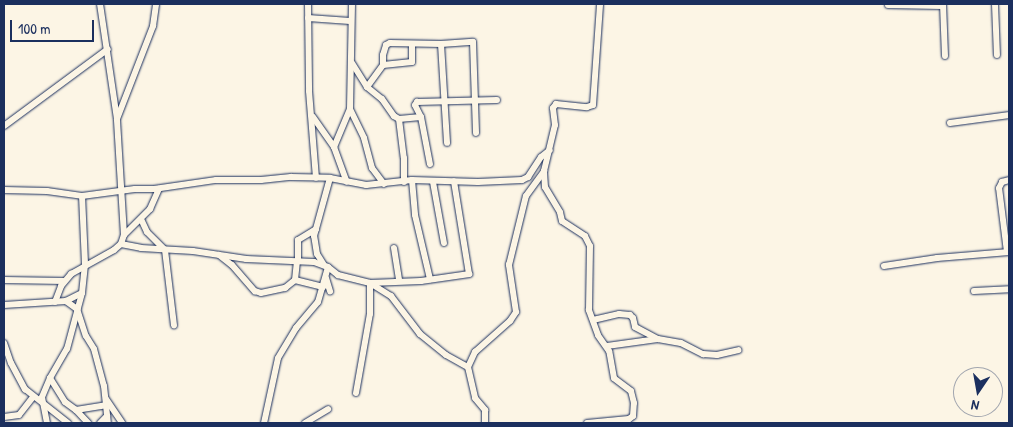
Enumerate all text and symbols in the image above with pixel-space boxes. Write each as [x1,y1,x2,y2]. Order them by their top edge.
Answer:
scale bar [12,10,96,42]
text: 100 m [18,18,51,39]
north arrow [953,367,1003,417]
text: N [969,396,981,416]

